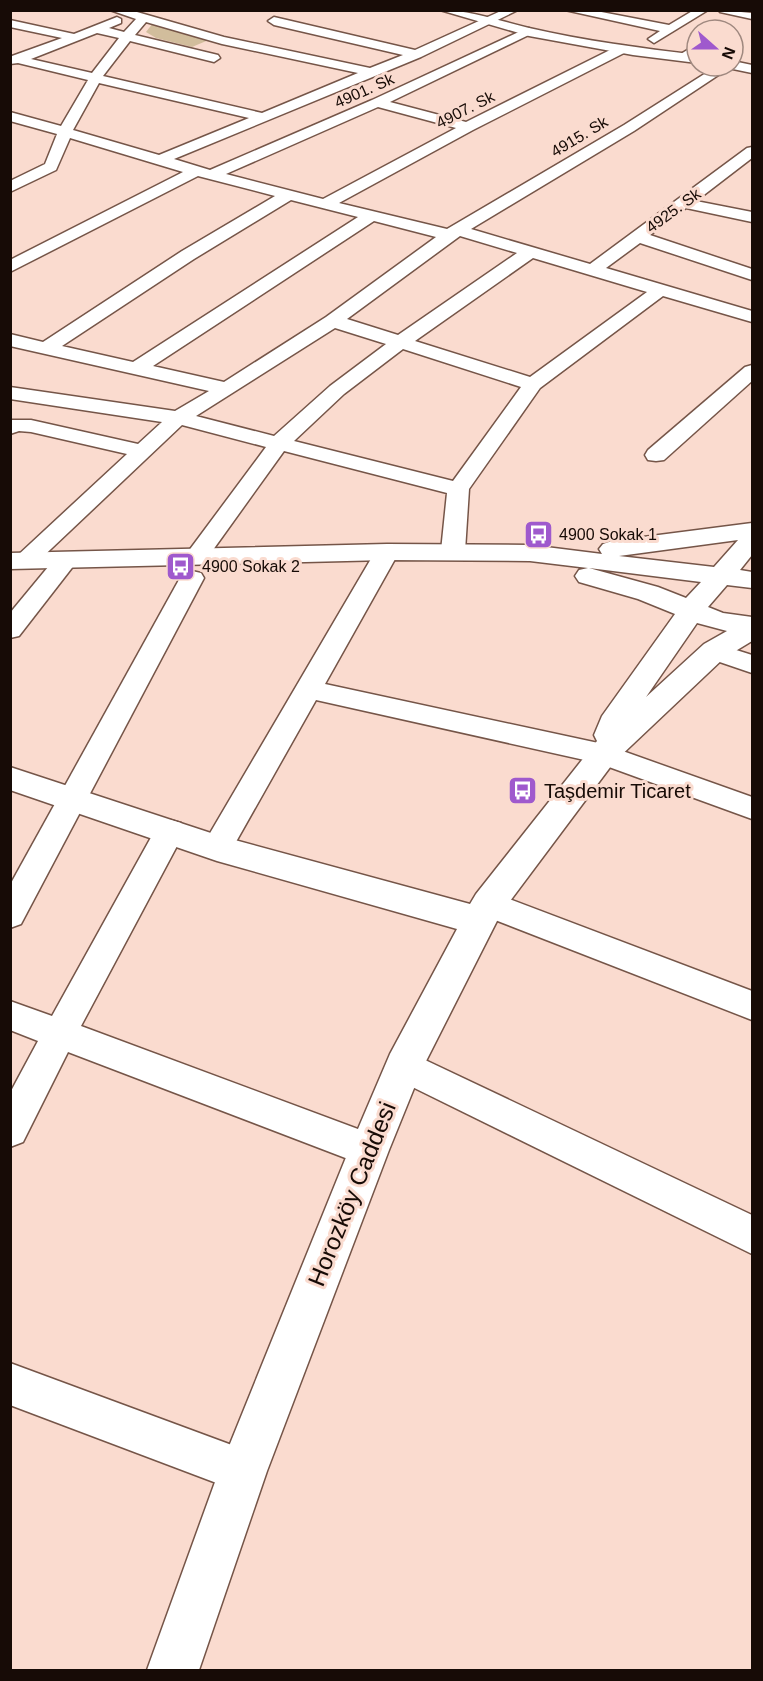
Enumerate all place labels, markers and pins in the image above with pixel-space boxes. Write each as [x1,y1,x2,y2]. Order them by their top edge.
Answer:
bus stop icon: 4900 Sokak 1 [522,518,554,550]
place label: 4900 Sokak 1 [559,526,657,543]
bus stop icon: 4900 Sokak 2 [165,550,197,582]
place label: 4900 Sokak 2 [202,558,300,575]
bus stop icon: Taşdemir Ticaret [507,775,539,807]
place label: Taşdemir Ticaret [544,780,691,802]

